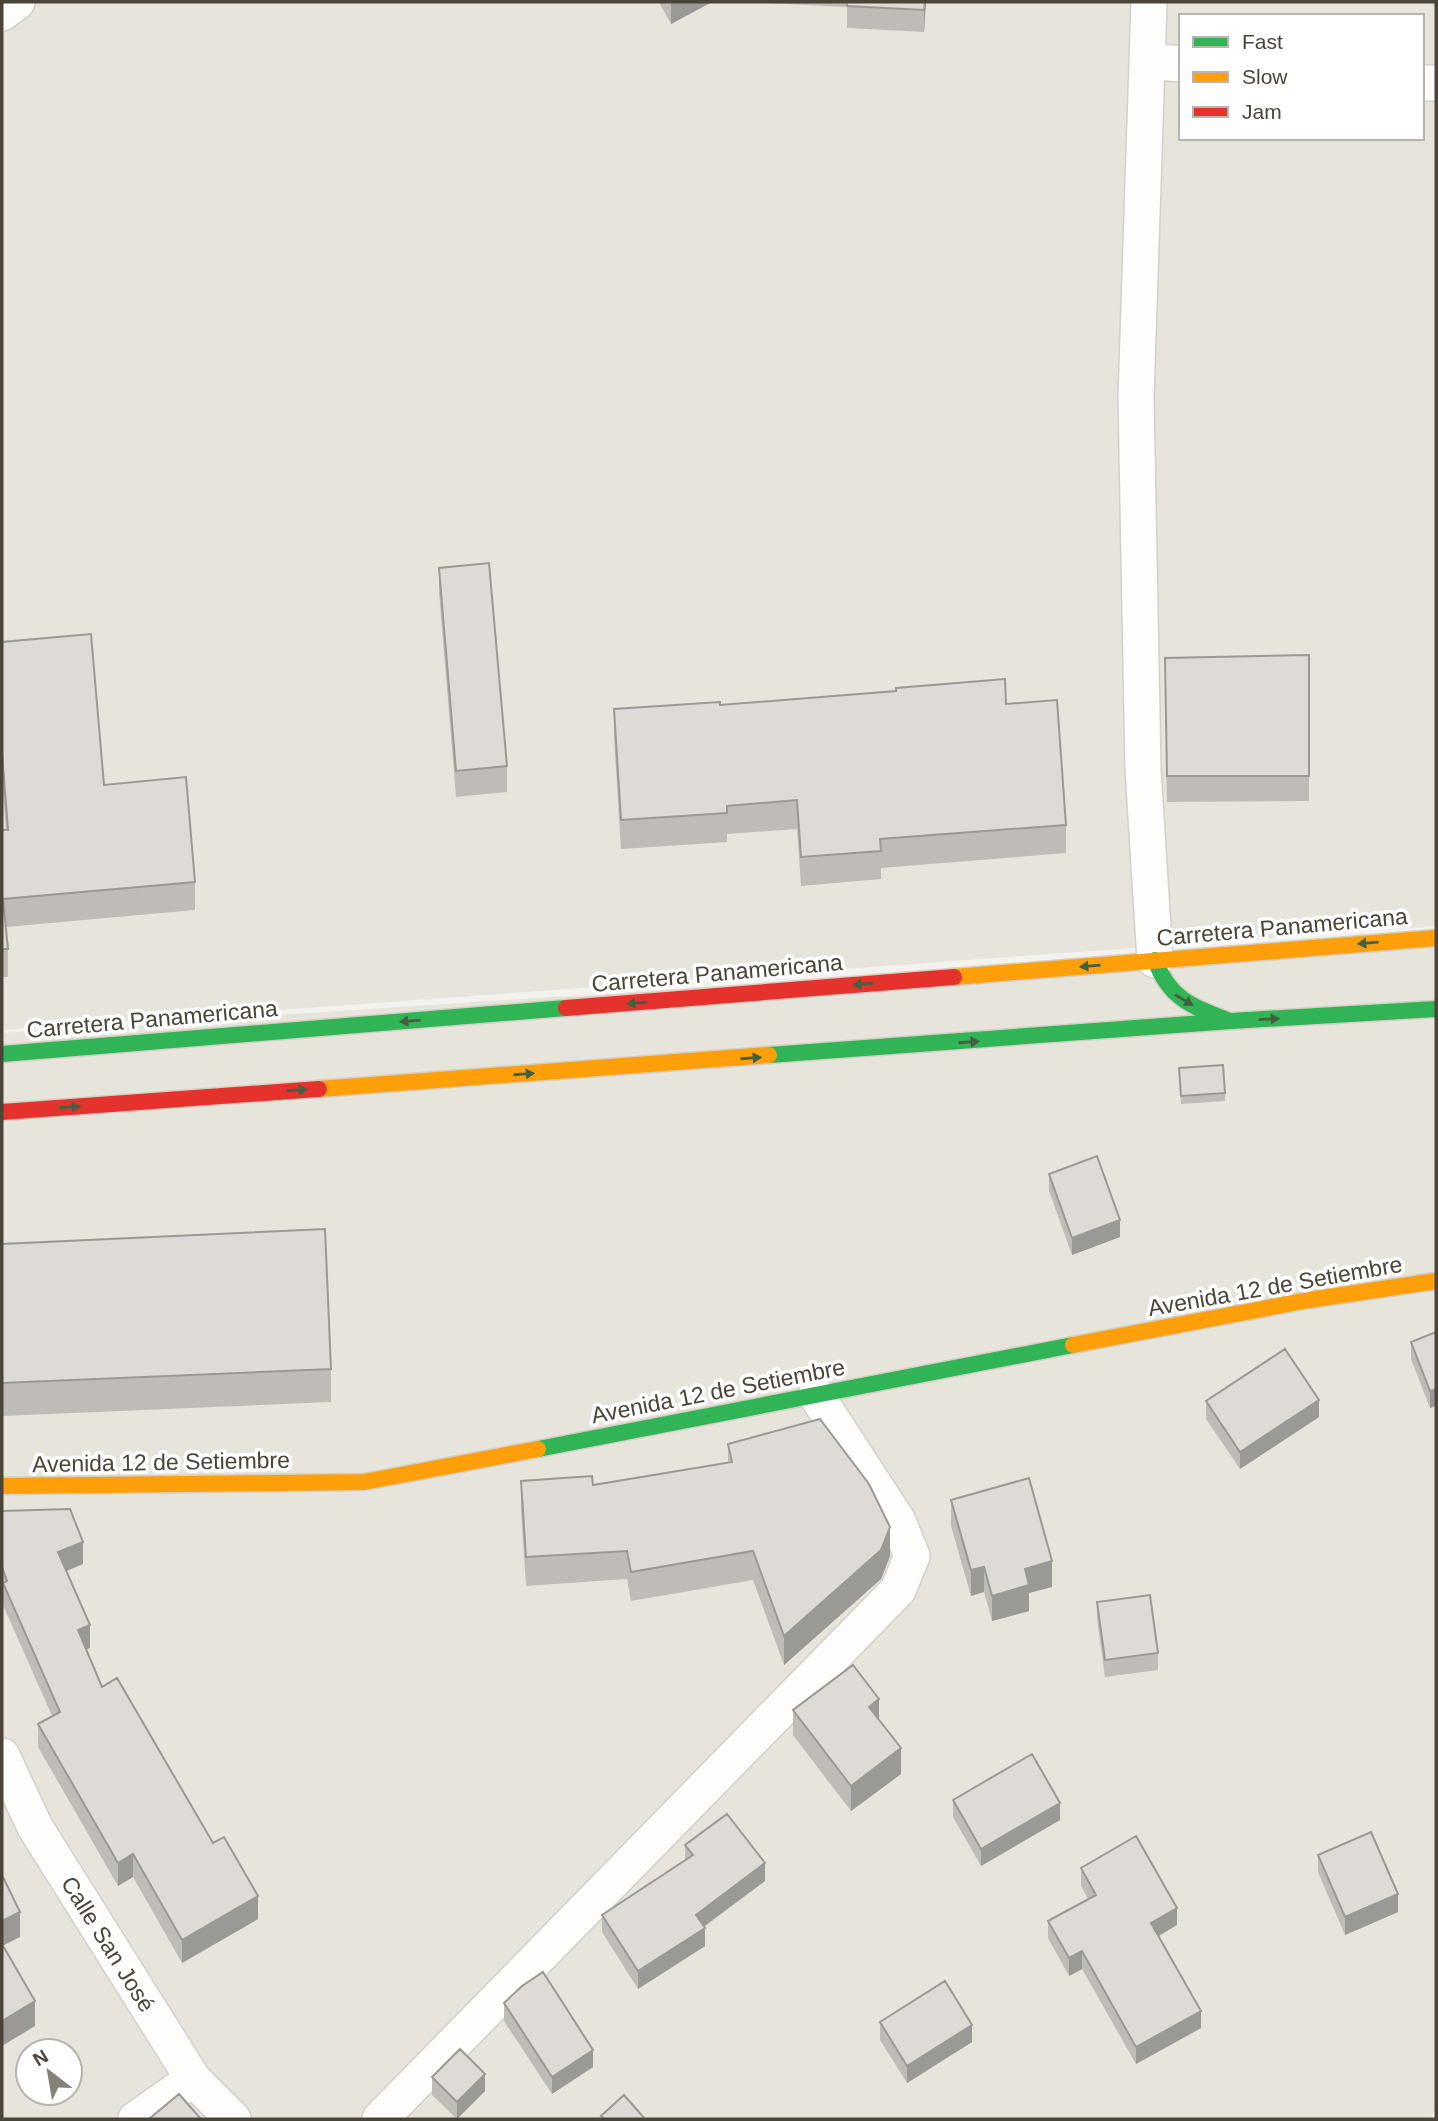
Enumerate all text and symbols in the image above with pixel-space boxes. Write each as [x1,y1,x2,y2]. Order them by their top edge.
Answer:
legend [1179,14,1424,140]
text: Fast [1242,30,1283,53]
text: Slow [1242,65,1288,88]
text: Jam [1242,100,1282,123]
street label: Carretera Panamericana [1155,903,1409,951]
one-way arrow [1357,938,1379,949]
street label: Carretera Panamericana [590,949,844,997]
one-way arrow [1079,961,1101,972]
one-way arrow [852,979,874,990]
one-way arrow [1174,994,1193,1006]
street label: Carretera Panamericana [25,995,279,1043]
one-way arrow [625,998,647,1009]
one-way arrow [1258,1013,1280,1024]
one-way arrow [399,1016,421,1027]
one-way arrow [958,1036,980,1047]
one-way arrow [740,1052,762,1063]
one-way arrow [513,1068,535,1079]
one-way arrow [286,1084,308,1095]
one-way arrow [59,1101,81,1112]
street label: Avenida 12 de Setiembre [1146,1251,1404,1321]
street label: Avenida 12 de Setiembre [589,1354,847,1428]
street label: Avenida 12 de Setiembre [32,1447,290,1477]
street label: Calle San José [56,1872,160,2016]
north arrow [14,2037,84,2107]
text: N [29,2045,52,2070]

